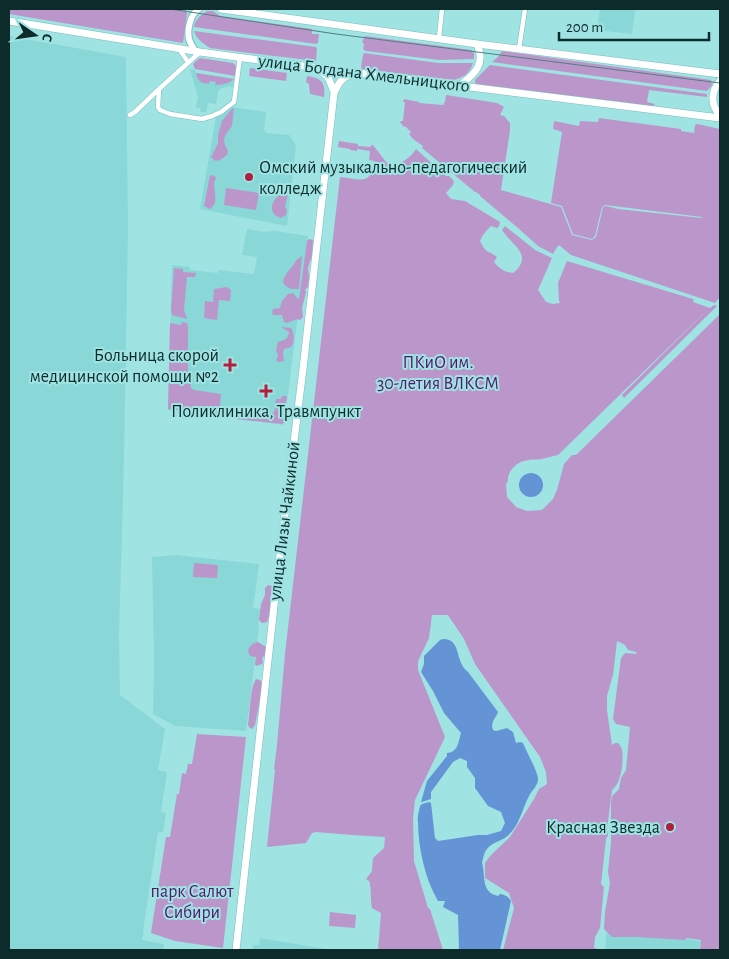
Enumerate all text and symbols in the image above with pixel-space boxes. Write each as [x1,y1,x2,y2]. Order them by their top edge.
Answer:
north arrow [10,10,60,60]
scale bar [559,10,709,42]
text: 200 m [566,20,603,35]
text: С [39,32,54,43]
street label: улица Богдана Хмельницкого [256,52,471,96]
place label: Омский музыкально-педагогический колледж [259,159,527,198]
marker: Омский музыкально-педагогический колледж [243,171,255,183]
place label: Больница скорой медицинской помощи №2 [30,347,219,386]
park label: ПКиО им. 30-летия ВЛКСМ [377,354,499,393]
marker: Больница скорой медицинской помощи №2 [223,358,237,372]
marker: Поликлиника, Травмпункт [259,384,273,398]
place label: Поликлиника, Травмпункт [171,403,362,421]
street label: улица Лизы Чайкиной [266,441,304,603]
place label: Красная Звезда [546,819,660,837]
marker: Красная Звезда [664,821,676,833]
park label: парк Салют Сибири [151,883,234,922]

